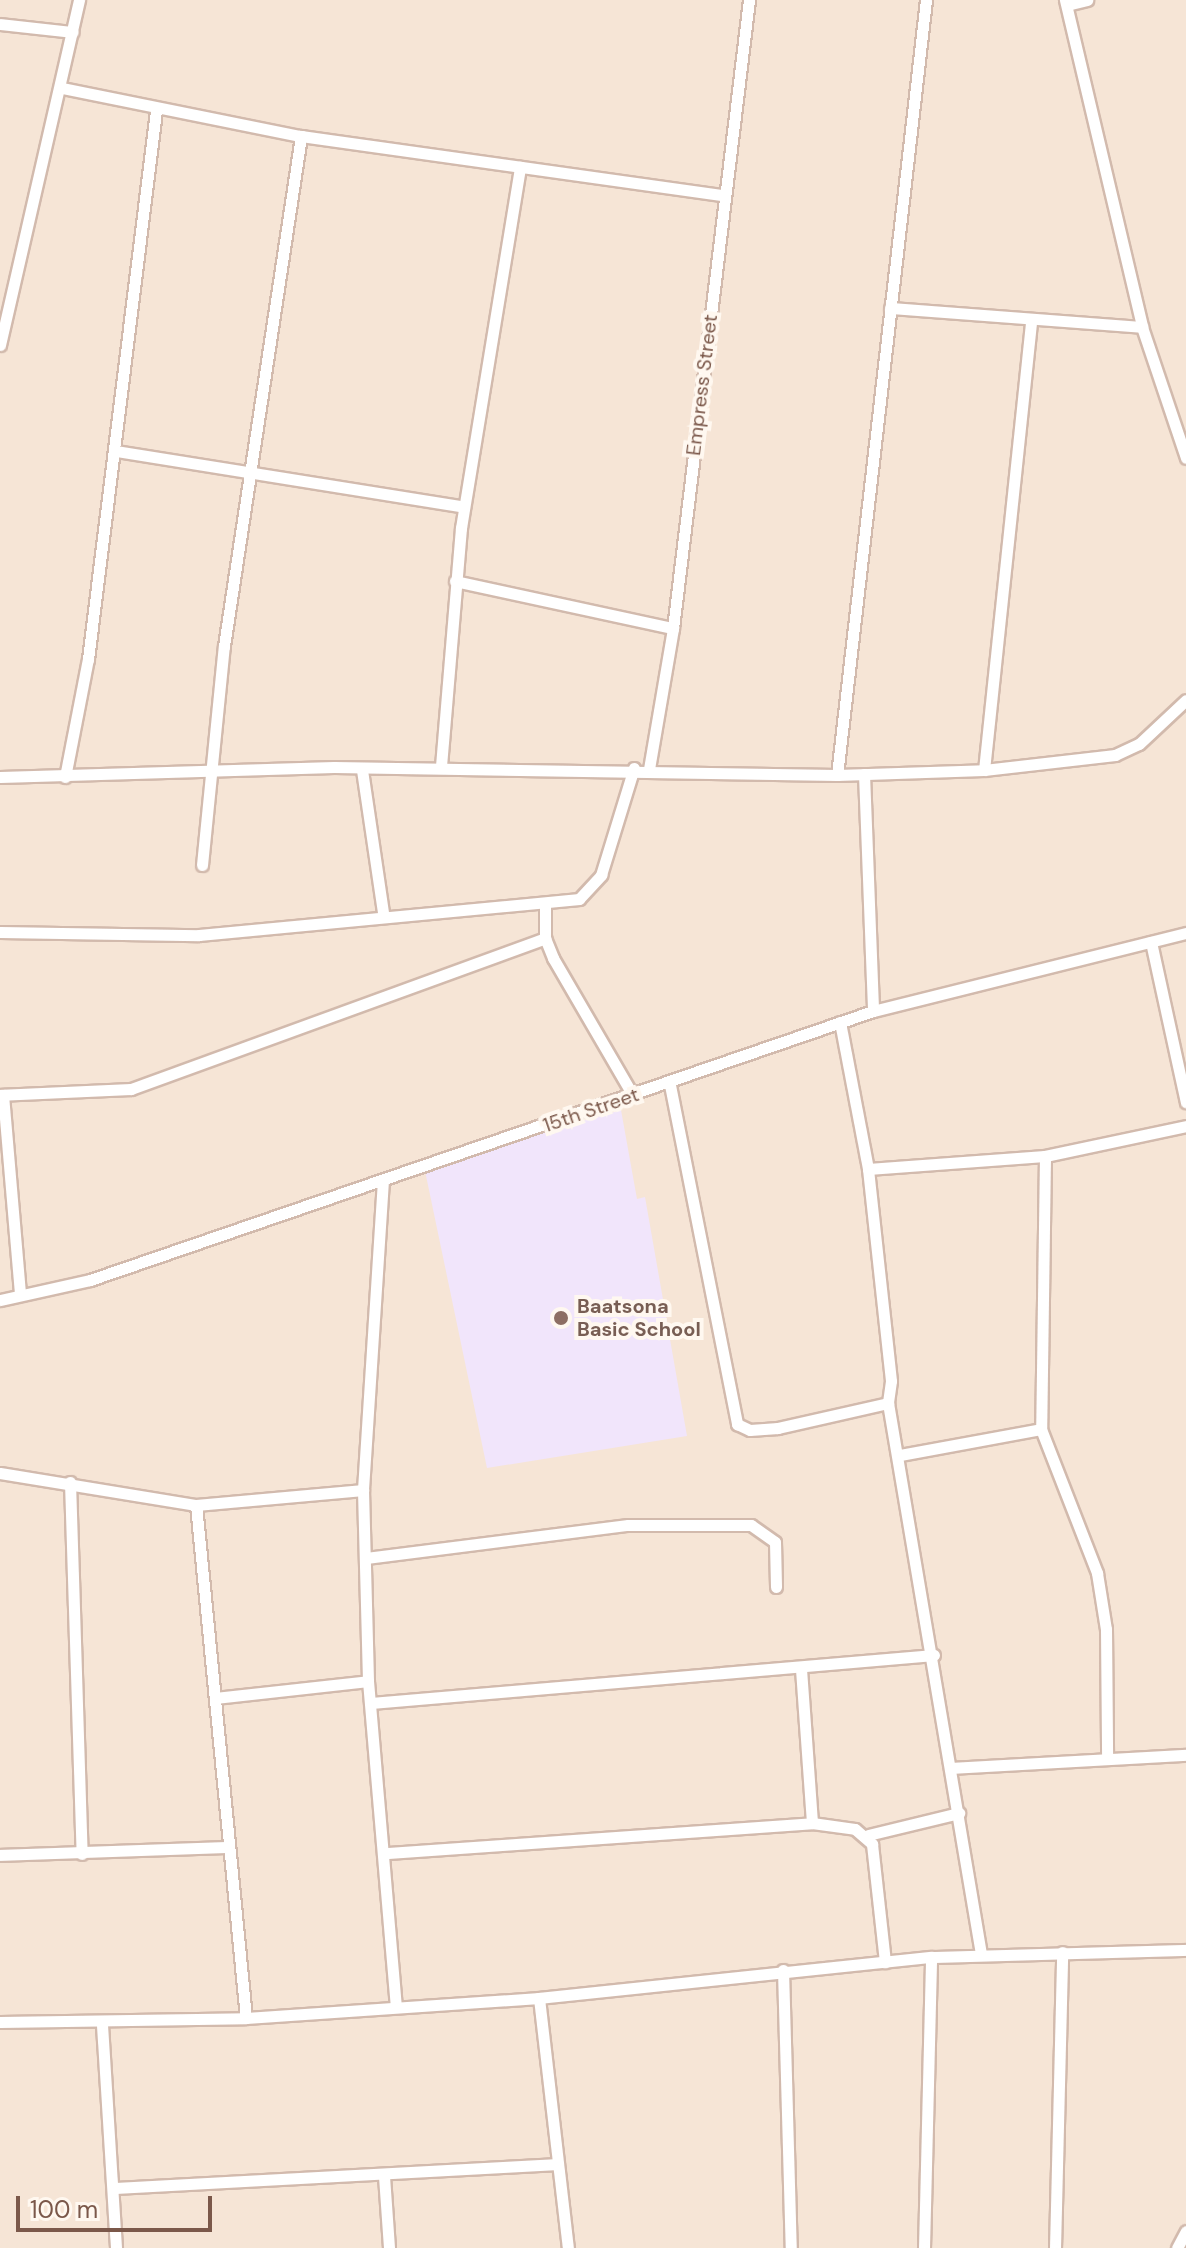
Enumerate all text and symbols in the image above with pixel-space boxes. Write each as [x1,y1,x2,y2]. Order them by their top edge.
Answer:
street label: Empress Street [681,313,723,457]
street label: 15th Street [540,1082,642,1138]
place label: Baatsona Basic School [577,1294,701,1341]
marker: Baatsona Basic School [552,1309,570,1327]
scale bar [20,2180,216,2230]
text: 100 m [30,2194,98,2225]

